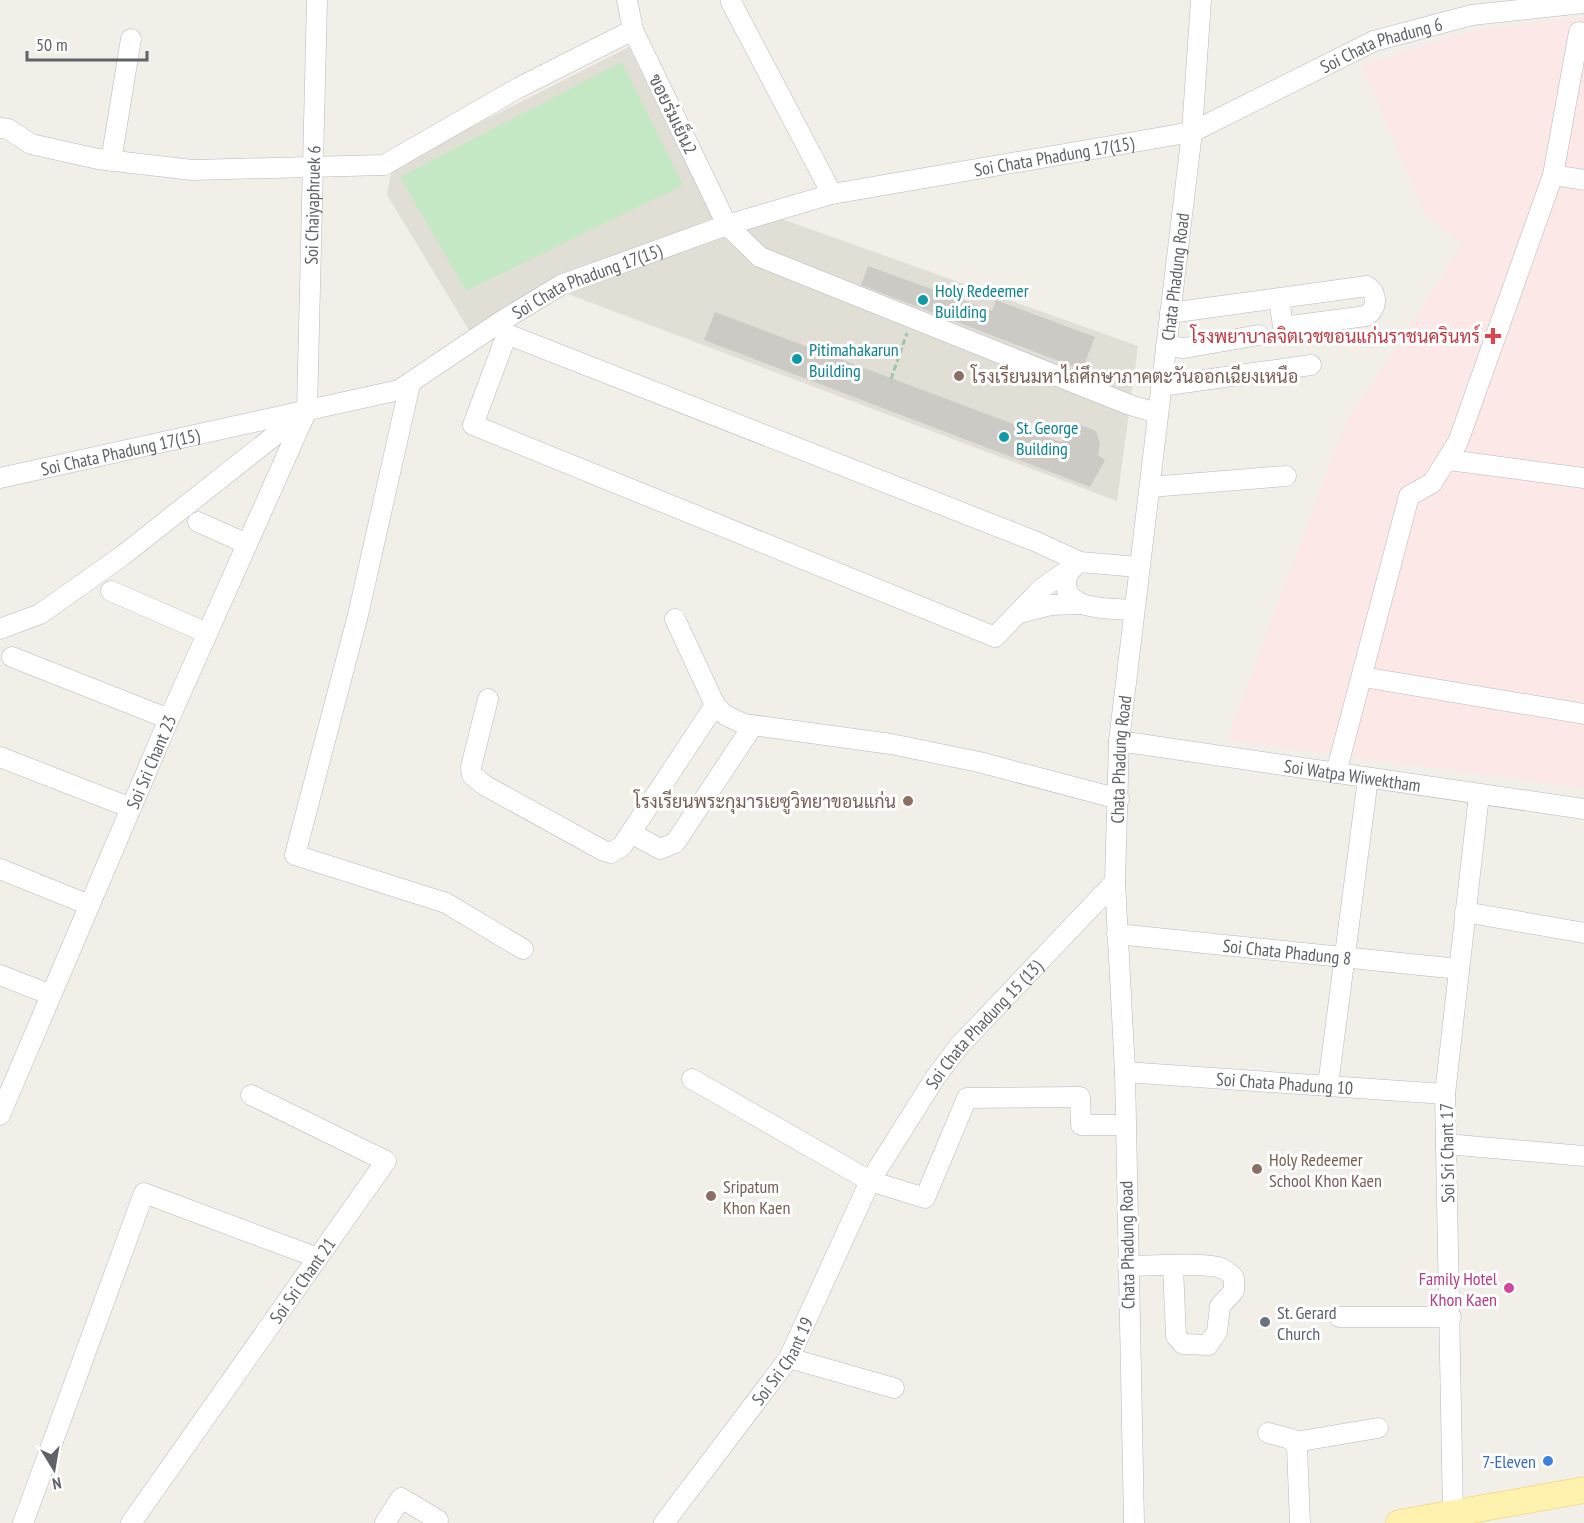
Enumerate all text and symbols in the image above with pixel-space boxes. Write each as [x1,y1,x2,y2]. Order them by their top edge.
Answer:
street label: Soi Chata Phadung 6 [1316,12,1445,78]
scale bar [27,24,147,62]
text: 50 m [36,33,68,56]
street label: ขอยร่มเย็น2 [644,69,704,158]
street label: Soi Chata Phadung 17(15) [972,131,1137,181]
street label: Soi Chaiyaphruek 6 [299,145,325,265]
street label: Chata Phadung Road [1156,212,1194,342]
street label: Soi Chata Phadung 17(15) [507,238,666,324]
place label: Holy Redeemer Building [935,279,1029,323]
marker: Holy Redeemer Building [916,293,930,307]
place label: โรงพยาบาลจิตเวชขอนแก่นราชนครินทร์ [1190,324,1480,348]
marker: โรงพยาบาลจิตเวชขอนแก่นราชนครินทร์ [1484,327,1502,345]
place label: Pitimahakarun Building [809,338,899,382]
marker: Pitimahakarun Building [790,352,804,366]
place label: โรงเรียนมหาไถ่ศึกษาภาคตะวันออกเฉียงเหนือ [970,364,1298,388]
marker: โรงเรียนมหาไถ่ศึกษาภาคตะวันออกเฉียงเหนือ [952,369,966,383]
place label: St. George Building [1016,416,1079,460]
street label: Soi Chata Phadung 17(15) [39,423,202,480]
marker: St. George Building [997,430,1011,444]
street label: Chata Phadung Road [1105,694,1136,824]
street label: Soi Sri Chant 23 [121,711,181,812]
street label: Soi Watpa Wiwektham [1283,754,1422,797]
place label: โรงเรียนพระกุมารเยซูวิทยาขอนแก่น [633,789,896,815]
marker: โรงเรียนพระกุมารเยซูวิทยาขอนแก่น [901,794,915,808]
street label: Soi Chata Phadung 8 [1222,933,1352,969]
street label: Soi Chata Phadung 15 (13) [920,954,1047,1093]
street label: Soi Chata Phadung 10 [1215,1067,1354,1099]
street label: Soi Sri Chant 17 [1435,1103,1459,1203]
place label: Holy Redeemer School Khon Kaen [1269,1148,1382,1192]
marker: Holy Redeemer School Khon Kaen [1250,1162,1264,1176]
place label: Sripatum Khon Kaen [723,1175,790,1219]
street label: Chata Phadung Road [1114,1181,1140,1309]
marker: Sripatum Khon Kaen [704,1189,718,1203]
street label: Soi Sri Chant 21 [264,1233,340,1328]
place label: Family Hotel Khon Kaen [1419,1267,1498,1311]
marker: Family Hotel Khon Kaen [1502,1281,1516,1295]
place label: St. Gerard Church [1277,1301,1337,1345]
street label: Soi Sri Chant 19 [746,1313,818,1410]
marker: St. Gerard Church [1258,1315,1272,1329]
north arrow [24,1439,84,1499]
place label: 7-Eleven [1482,1450,1536,1473]
marker: 7-Eleven [1541,1454,1555,1468]
text: N [51,1473,63,1494]

